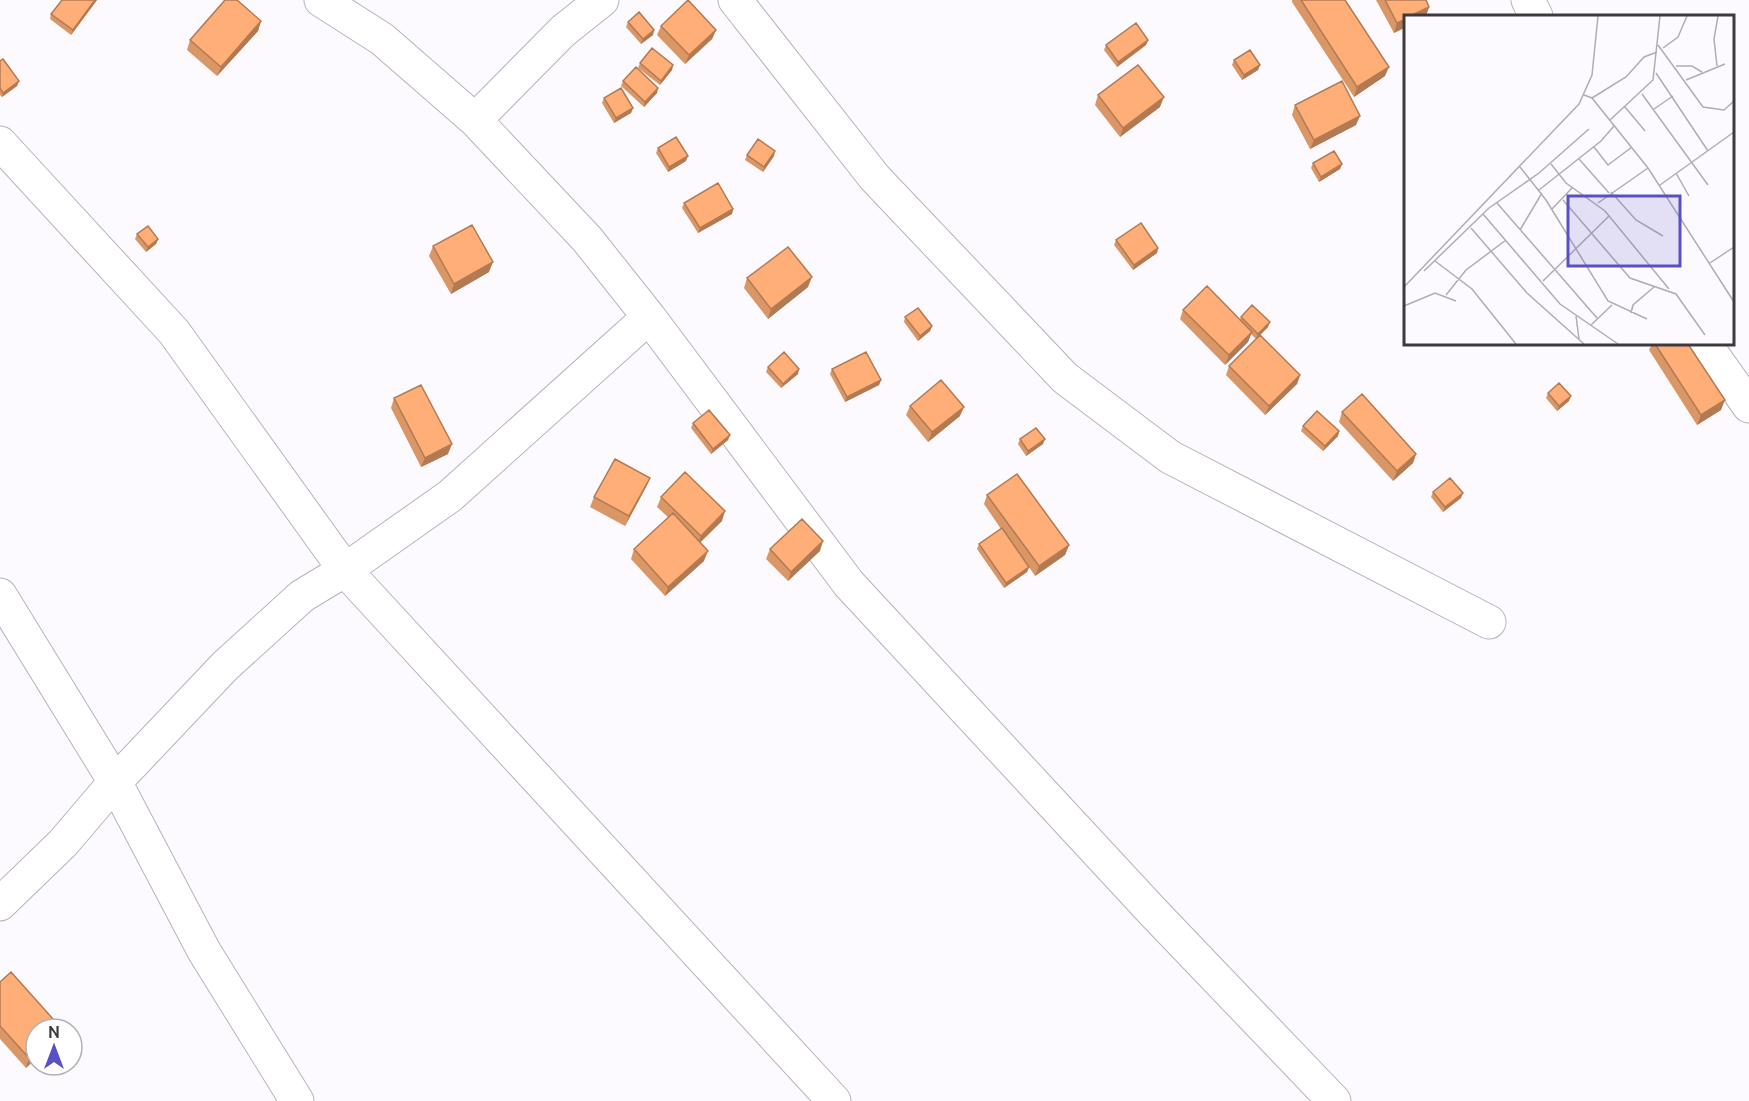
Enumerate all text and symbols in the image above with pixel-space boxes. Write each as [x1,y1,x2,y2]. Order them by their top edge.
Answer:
inset map [1404,15,1734,345]
north arrow [24,1017,84,1077]
text: N [48,1023,60,1041]

